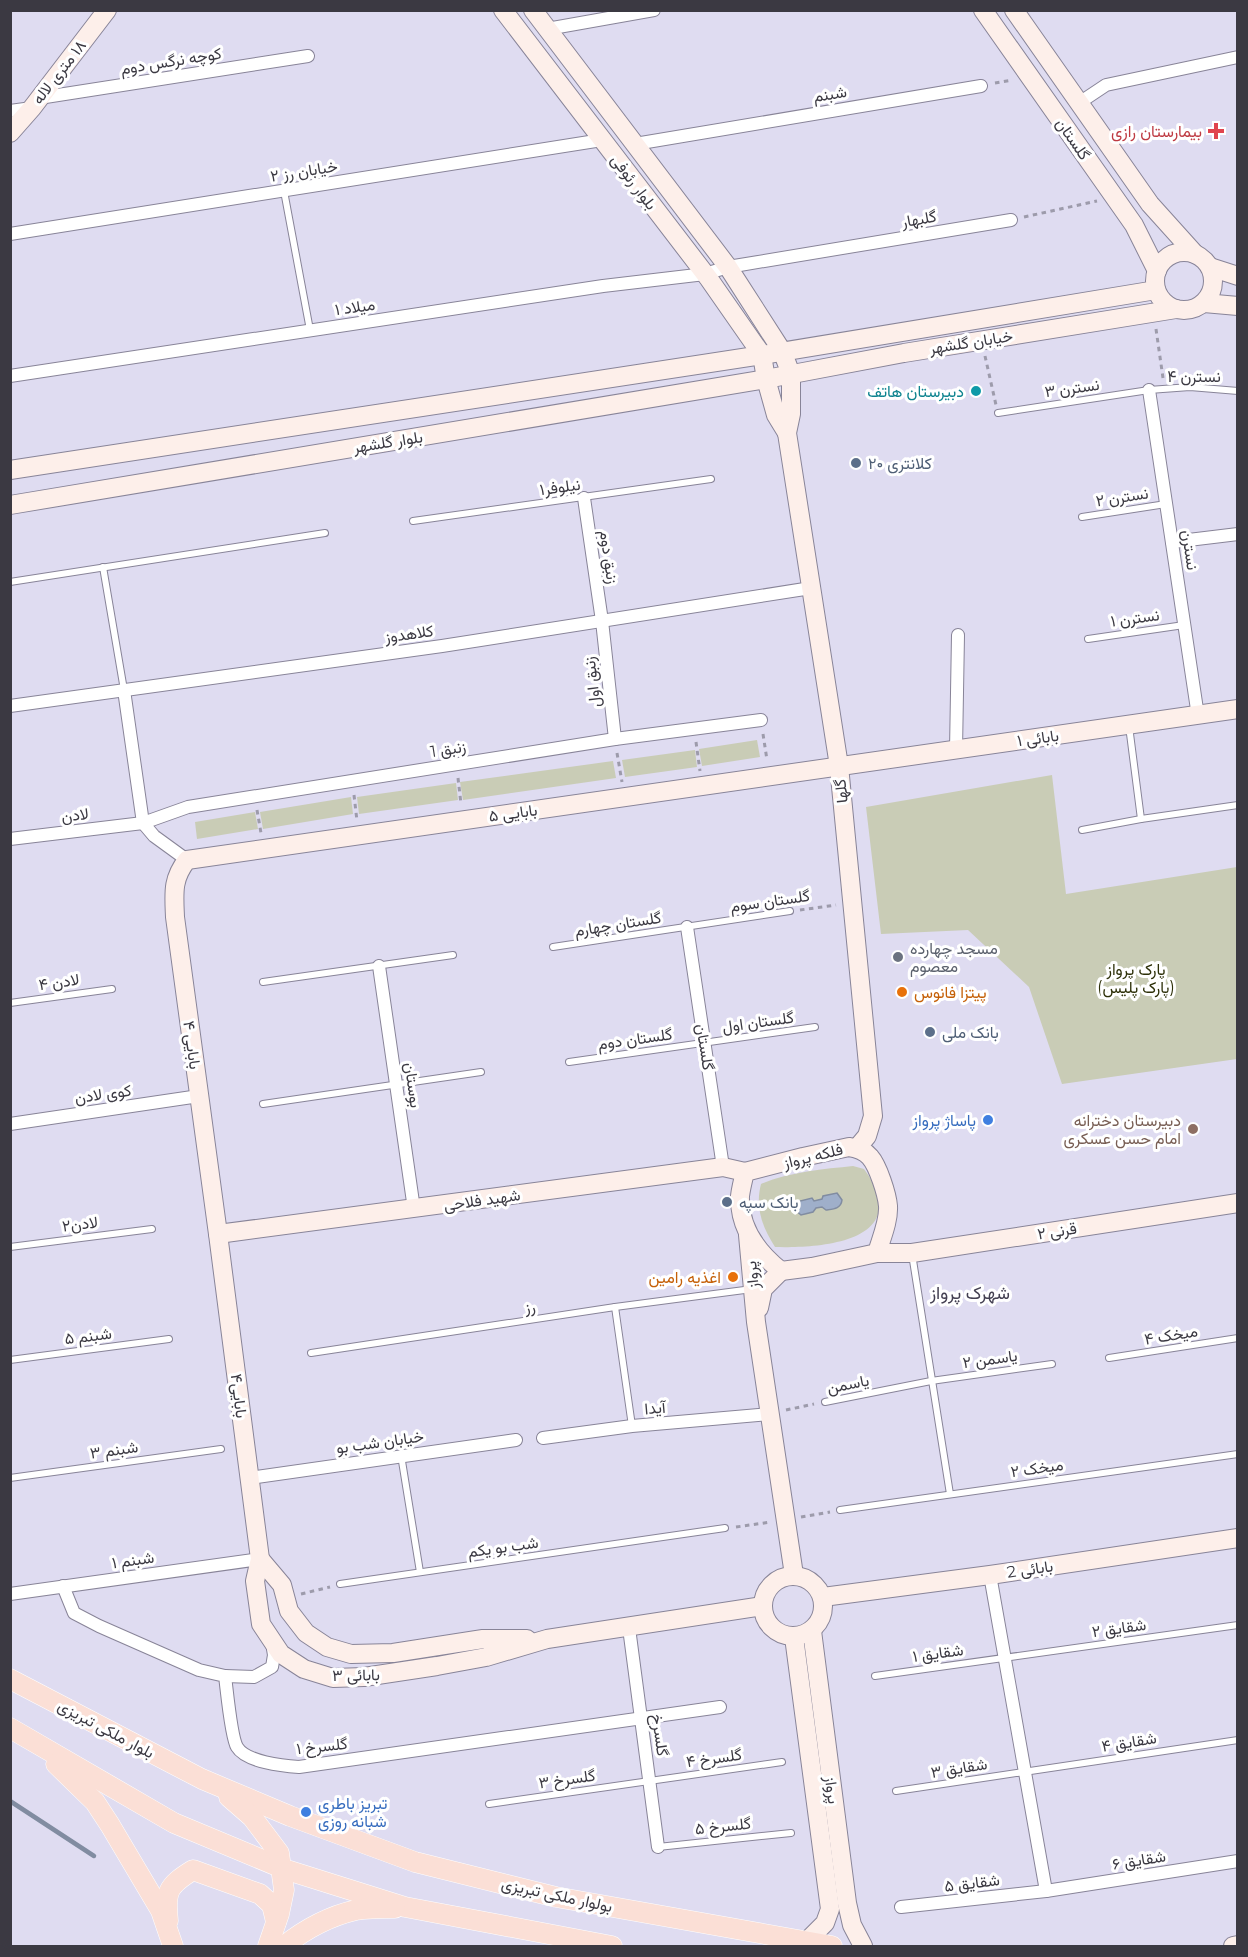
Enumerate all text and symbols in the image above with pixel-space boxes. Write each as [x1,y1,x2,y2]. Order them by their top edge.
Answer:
street label: ١٨ متری لاله [28,36,91,108]
street label: کوچه نرگس دوم [119,44,223,80]
street label: شبنم [812,82,848,107]
street label: گلستان [1052,114,1094,164]
place label: بیمارستان رازی [1111,122,1202,142]
marker: بیمارستان رازی [1207,122,1225,140]
street label: بلوار رئوفی [606,151,661,214]
street label: خیابان رز ۲ [269,156,339,187]
street label: گلبهار [899,207,938,233]
street label: میلاد ۱ [334,295,376,319]
street label: خیابان گلشهر [927,326,1015,359]
street label: نسترن ۴ [1167,367,1221,387]
street label: نسترن ٣ [1043,375,1101,402]
place label: دبیرستان هاتف [867,382,964,402]
marker: دبیرستان هاتف [969,384,983,398]
street label: بلوار گلشهر [351,427,424,458]
place label: کلانتری ۲۰ [868,454,932,474]
marker: کلانتری ۲۰ [849,456,863,470]
street label: نیلوفر۱ [539,475,582,500]
street label: نسترن ٢ [1094,483,1150,512]
street label: زنبق دوم [595,529,622,585]
street label: نسترن [1177,529,1202,571]
street label: نسترن ١ [1109,605,1161,632]
street label: کلاهدوز [382,621,435,648]
street label: زنبق اول [579,655,606,708]
street label: بابائی ۱ [1016,726,1060,751]
street label: زنبق 1 [429,737,467,762]
street label: گلها [830,778,853,804]
street label: ۵ بابایی [487,800,539,827]
street label: لادن [60,804,90,826]
street label: گلستان سوم [729,886,811,917]
street label: گلستان چهارم [573,908,663,942]
place label: مسجد چهارده معصوم [910,939,998,977]
marker: مسجد چهارده معصوم [891,950,905,964]
park label: پارک پرواز (پارک پلیس) [1097,960,1175,999]
street label: لادن ۴ [37,970,81,994]
place label: پیتزا فانوس [914,983,987,1004]
marker: پیتزا فانوس [895,985,909,999]
street label: گلستان اول [721,1008,795,1037]
street label: بابایی ۴ [178,1020,205,1071]
street label: گلستان [692,1022,718,1072]
place label: بانک ملی [942,1023,999,1043]
street label: گلستان دوم [596,1024,674,1055]
marker: بانک ملی [923,1025,937,1039]
street label: بوستان [399,1061,426,1109]
street label: کوی لادن [73,1081,133,1108]
place label: پاساژ پرواز [912,1111,976,1132]
place label: دبیرستان دخترانه امام حسن عسکری [1063,1111,1181,1149]
marker: پاساژ پرواز [981,1113,995,1127]
marker: دبیرستان دخترانه امام حسن عسکری [1186,1122,1200,1136]
street label: فلکه پرواز [780,1139,845,1175]
street label: شهید فلاحی [442,1185,522,1216]
place label: بانک سپه [739,1193,798,1214]
marker: بانک سپه [720,1195,734,1209]
street label: لادن۲ [61,1212,99,1236]
street label: قرنی ۲ [1036,1218,1078,1244]
street label: پرواز [741,1260,765,1291]
place label: اغذیه رامین [648,1268,721,1288]
marker: اغذیه رامین [726,1270,740,1284]
district label: شهرک پرواز [929,1282,1010,1305]
street label: رز [522,1297,537,1318]
street label: میخک ۴ [1143,1321,1199,1349]
street label: شبنم ۵ [63,1324,113,1349]
street label: یاسمن ۲ [961,1346,1019,1373]
street label: یاسمن [825,1371,871,1398]
street label: بابایی۴ [226,1373,251,1419]
street label: آیدا [644,1398,668,1418]
street label: خیابان شب بو [335,1426,425,1459]
street label: شبنم ۳ [89,1437,139,1464]
street label: میخک ۲ [1009,1455,1065,1481]
street label: شب بو یکم [467,1533,540,1562]
street label: شبنم ۱ [111,1548,156,1573]
street label: بابائی 2 [1006,1556,1054,1583]
street label: شقایق ۲ [1091,1615,1148,1642]
street label: شقایق ۱ [911,1640,965,1667]
street label: بابائی ۳ [332,1665,380,1686]
street label: بلوار ملکى تبریزى [54,1696,157,1763]
street label: گلسرخ [646,1713,672,1758]
street label: شقایق ۴ [1100,1728,1158,1757]
street label: گلسرخ ۱ [295,1734,349,1760]
street label: گلسرخ ۴ [685,1745,743,1773]
street label: شقایق ۳ [929,1754,989,1783]
street label: گلسرخ ۳ [537,1766,597,1794]
street label: پرواز [819,1774,843,1805]
place label: تبریز باطری شبانه روزی [318,1794,387,1832]
marker: تبریز باطری شبانه روزی [299,1805,313,1819]
street label: گلسرخ ۵ [694,1814,752,1840]
street label: شقایق ۶ [1111,1846,1167,1875]
street label: شقایق ۵ [943,1870,1001,1897]
street label: بولوار ملکی تبریزی [500,1874,614,1917]

